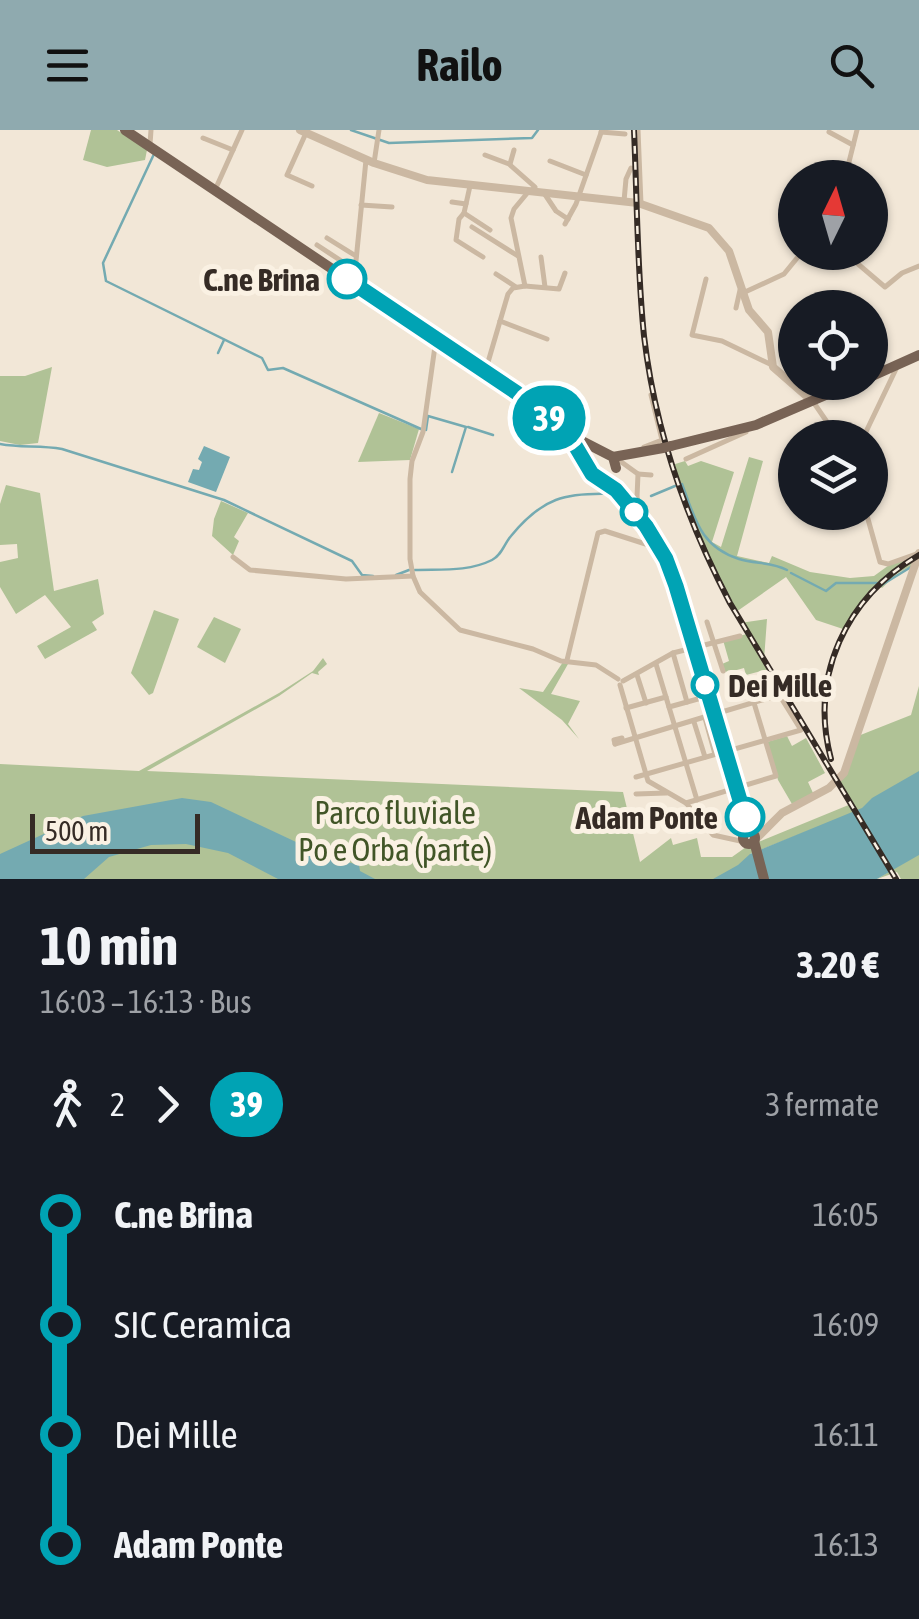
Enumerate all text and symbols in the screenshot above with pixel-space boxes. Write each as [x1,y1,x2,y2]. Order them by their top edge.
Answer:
icon: menu [40,38,95,93]
icon: search [824,38,879,93]
text: Railo [416,39,503,91]
north arrow [778,160,888,270]
map controls [778,160,888,530]
marker: C.ne Brina [328,260,366,298]
place label: C.ne Brina [203,261,320,298]
button: locate [778,290,888,400]
line badge: 39 [504,386,594,450]
text: 39 [533,398,565,438]
button: layers [778,420,888,530]
unlabelled marker [621,499,647,525]
place label: Dei Mille [728,667,832,704]
marker: Dei Mille [692,672,718,698]
park label: Parco fluviale Po e Orba (parte) [298,794,492,868]
marker: Adam Ponte [726,798,764,836]
place label: Adam Ponte [575,799,718,836]
scale bar [30,809,200,854]
text: 500 m [45,815,108,847]
text: 10 min [40,914,178,977]
text: 3.20 € [796,943,879,986]
text: 16:03 – 16:13 · Bus [40,983,251,1020]
icon: walk [40,1077,95,1132]
icon: forward [140,1077,195,1132]
text: 39 [230,1084,263,1124]
text: 2 [110,1086,125,1123]
text: 3 fermate [765,1086,879,1123]
text: C.ne Brina [114,1193,253,1236]
text: 16:05 [813,1196,879,1233]
text: SIC Ceramica [114,1303,292,1346]
text: 16:09 [813,1306,879,1343]
text: Dei Mille [114,1413,238,1456]
text: 16:11 [813,1416,879,1453]
text: Adam Ponte [114,1523,283,1566]
text: 16:13 [813,1526,879,1563]

